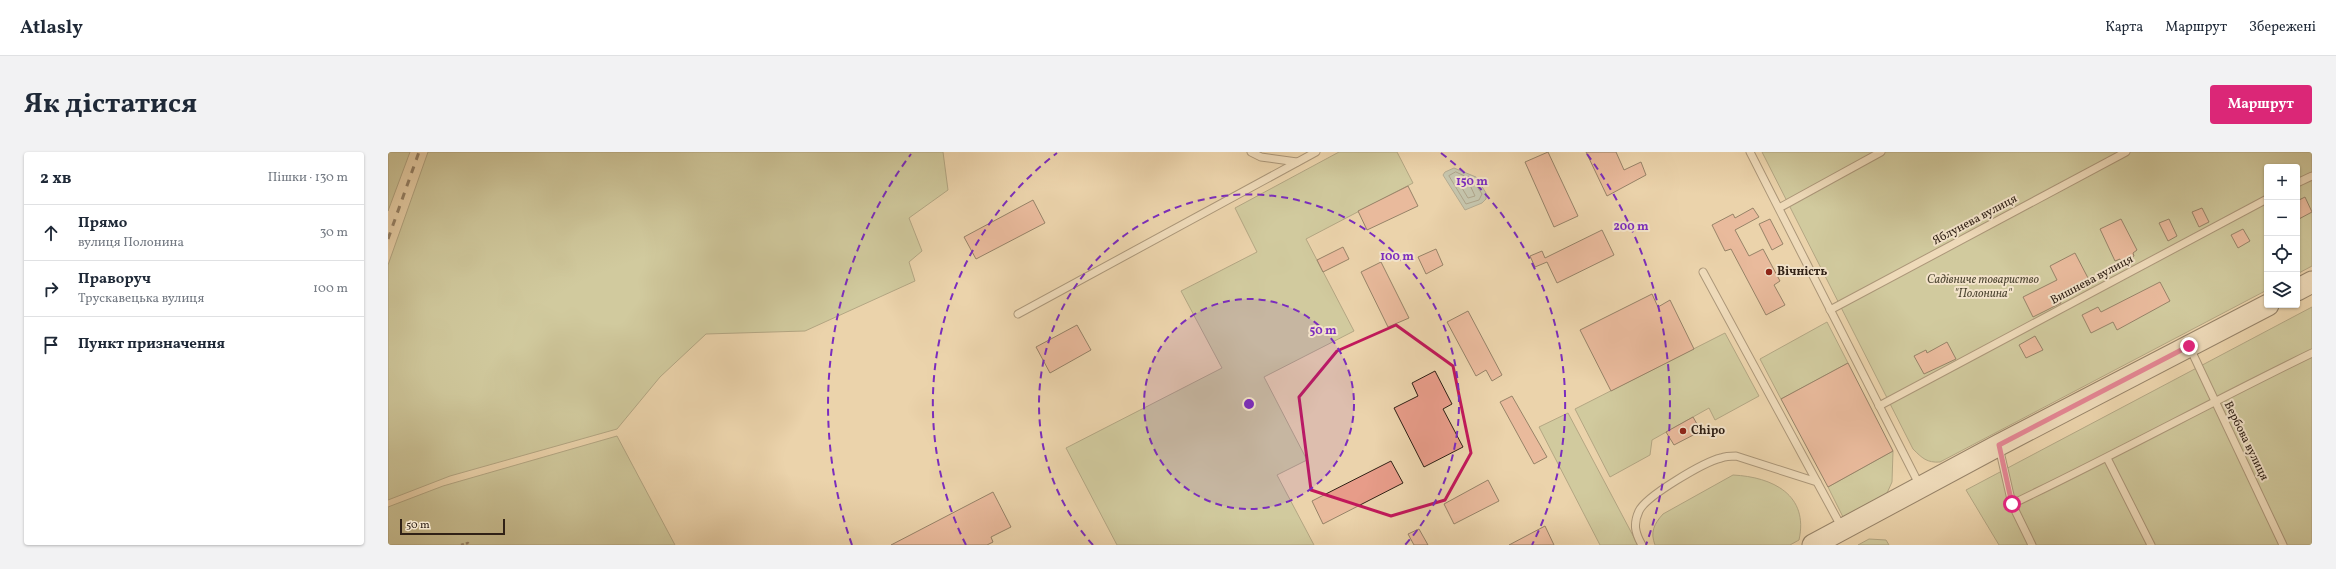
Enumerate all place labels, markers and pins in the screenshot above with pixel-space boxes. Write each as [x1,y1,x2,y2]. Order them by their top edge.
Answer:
place label: Вічність [1777,264,1827,280]
marker: Вічність [1764,267,1774,277]
centre of rings [1242,397,1256,411]
place label: Chipo [1691,423,1725,439]
marker: Chipo [1678,426,1688,436]

